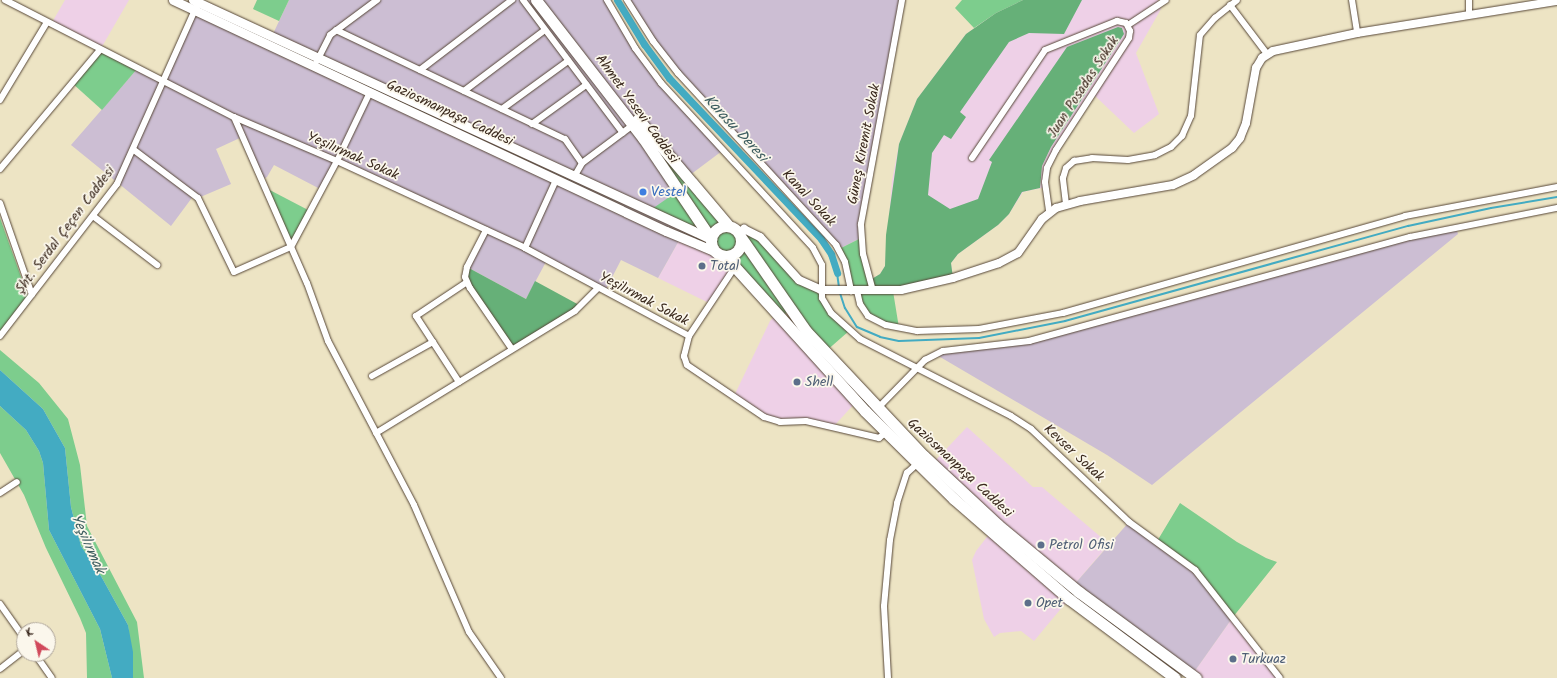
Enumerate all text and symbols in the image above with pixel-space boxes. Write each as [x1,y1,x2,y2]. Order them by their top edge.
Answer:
street label: Juan Posadas Sokak [1044,33,1122,141]
street label: Ahmet Yesevi Caddesi [592,51,682,167]
street label: Gaziosmanpaşa Caddesi [384,76,516,150]
street label: Güneş Kiremit Sokak [844,82,884,206]
water label: Karasu Deresi [699,92,771,166]
street label: Yeşilırmak Sokak [304,128,402,184]
street label: Şht. Serdal Çeçen Caddesi [12,163,118,297]
street label: Kanal Sokak [779,166,839,230]
place label: Vestel [651,184,686,200]
marker: Vestel [638,187,648,197]
place label: Total [710,258,739,274]
marker: Total [697,261,707,271]
street label: Yeşilırmak Sokak [596,268,692,330]
place label: Shell [805,374,833,390]
marker: Shell [792,377,802,387]
street label: Gaziosmanpaşa Caddesi [904,415,1016,521]
street label: Kevser Sokak [1040,421,1108,485]
water label: Yeşilırmak [66,511,108,577]
place label: Petrol Ofisi [1049,537,1114,553]
marker: Petrol Ofisi [1036,540,1046,550]
place label: Opet [1036,595,1063,611]
marker: Opet [1023,598,1033,608]
north arrow [16,622,56,662]
text: K [22,624,38,642]
place label: Turkuaz [1241,651,1286,667]
marker: Turkuaz [1228,654,1238,664]

